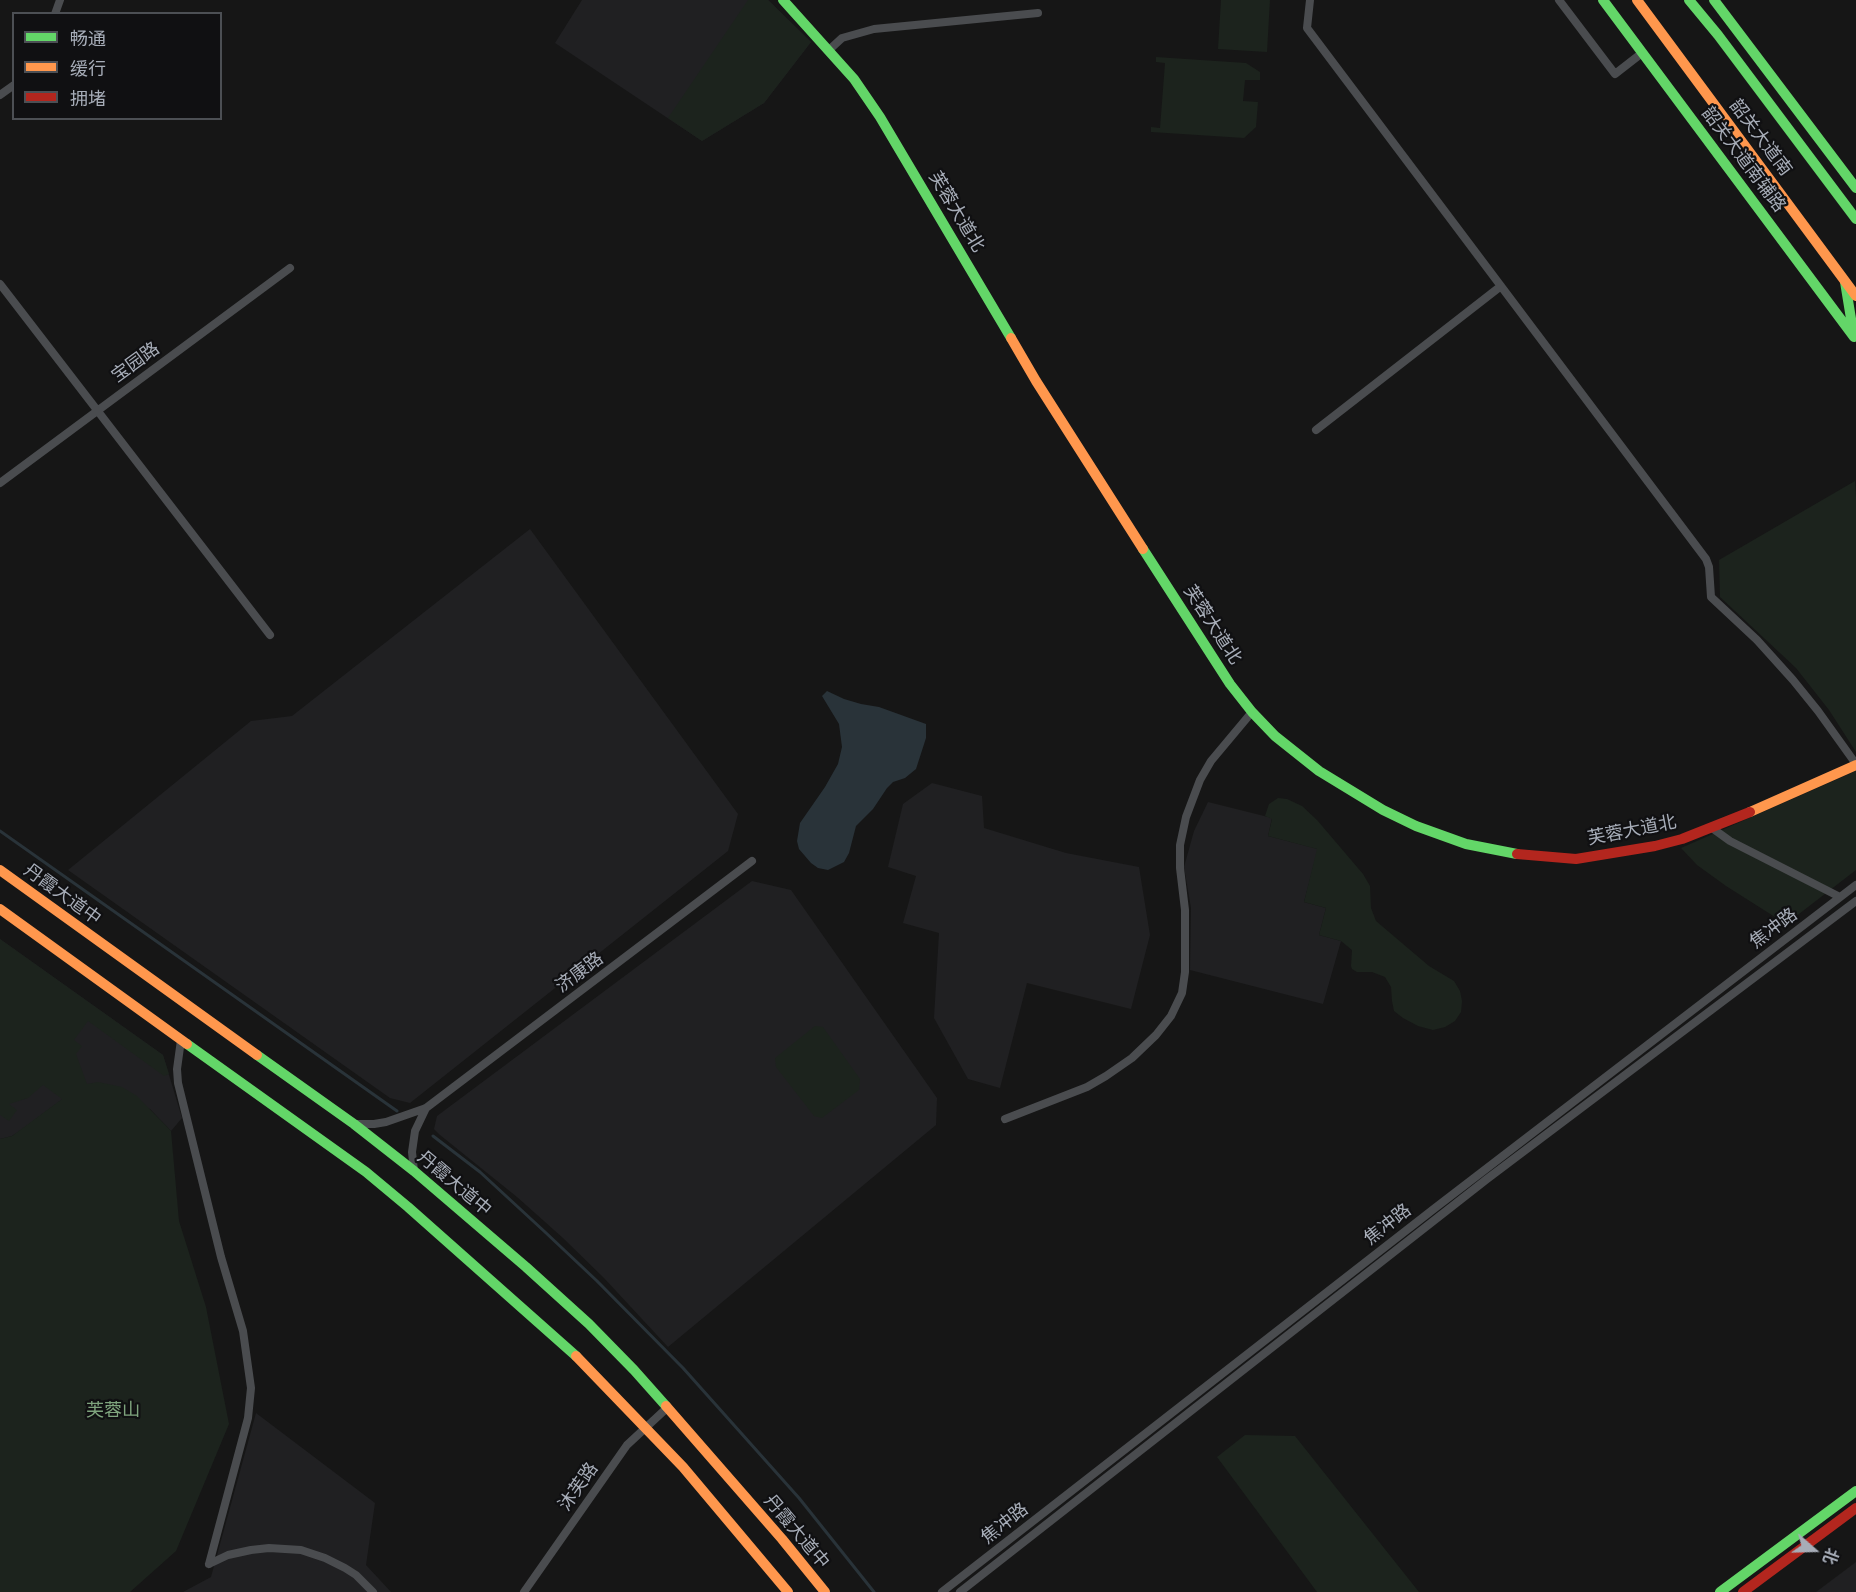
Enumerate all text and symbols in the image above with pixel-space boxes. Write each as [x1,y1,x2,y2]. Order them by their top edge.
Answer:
legend [12,12,222,120]
text: 畅通 [70,26,106,51]
text: 缓行 [70,56,106,81]
text: 拥堵 [70,86,106,111]
street label: 韶关大道南 [1724,96,1796,180]
street label: 韶关大道南辅路 [1696,103,1790,217]
street label: 芙蓉大道北 [924,168,988,256]
street label: 宝园路 [108,338,164,388]
street label: 芙蓉大道北 [1178,581,1246,669]
street label: 芙蓉大道北 [1586,812,1678,850]
street label: 丹霞大道中 [19,860,105,930]
street label: 焦冲路 [1746,904,1802,954]
street label: 济康路 [552,948,608,998]
street label: 丹霞大道中 [413,1147,495,1221]
street label: 焦冲路 [1360,1200,1416,1250]
park label: 芙蓉山 [86,1400,140,1422]
street label: 沐芙路 [555,1459,603,1515]
street label: 丹霞大道中 [759,1491,833,1573]
street label: 焦冲路 [977,1499,1033,1549]
north arrow [1784,1520,1844,1580]
text: 北 [1818,1545,1844,1567]

